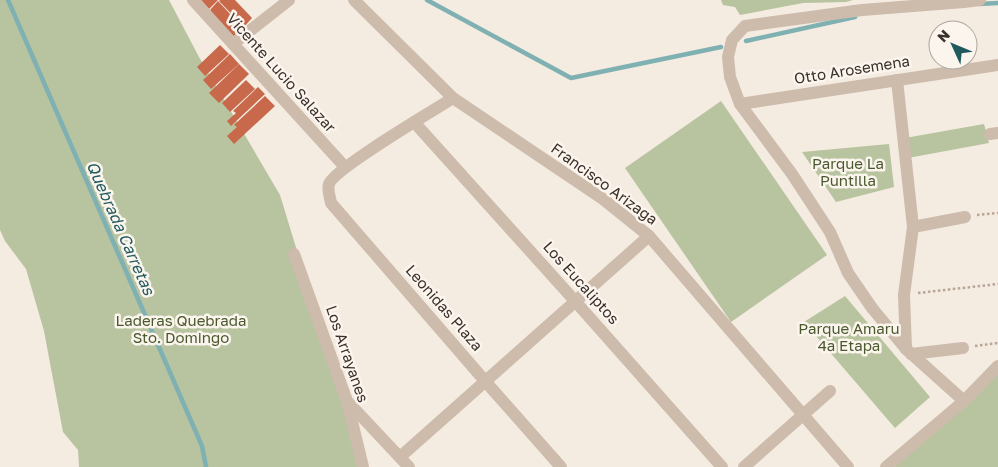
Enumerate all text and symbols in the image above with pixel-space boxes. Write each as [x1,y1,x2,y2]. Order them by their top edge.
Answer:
street label: Vicente Lucio Salazar [224,9,340,136]
north arrow [928,20,978,70]
text: N [933,26,953,45]
street label: Otto Arosemena [793,51,911,87]
street label: Francisco Arizaga [548,139,661,228]
park label: Parque La Puntilla [812,154,884,189]
water label: Quebrada Carretas [83,158,160,299]
street label: Los Eucaliptos [540,237,624,327]
street label: Leonidas Plaza [403,261,487,354]
street label: Los Arrayanes [323,303,373,404]
park label: Laderas Quebrada Sto. Domingo [116,311,246,346]
park label: Parque Amaru 4ª Etapa [798,319,900,354]

